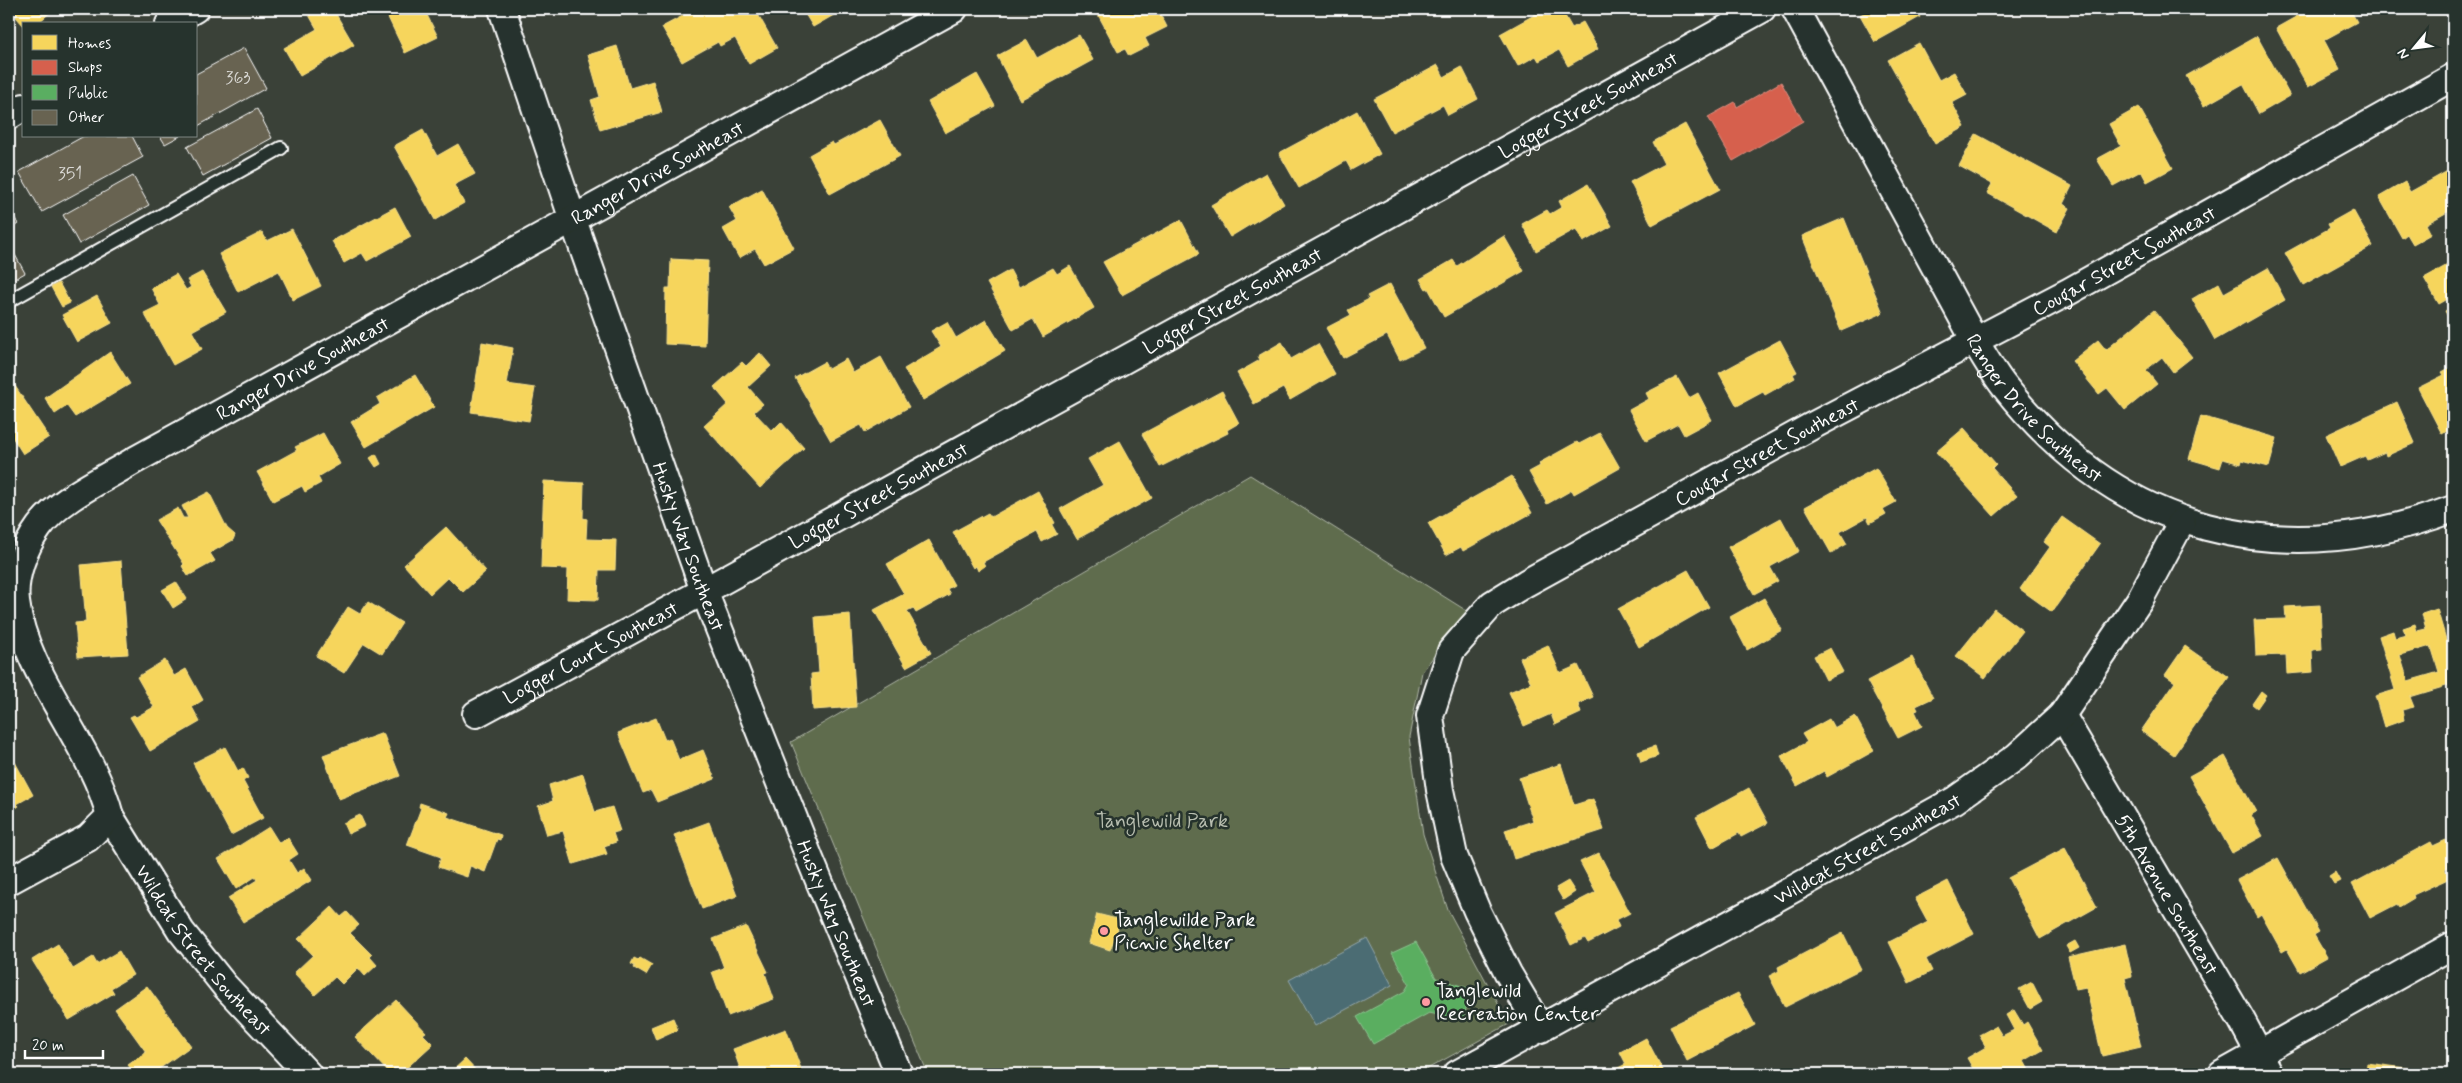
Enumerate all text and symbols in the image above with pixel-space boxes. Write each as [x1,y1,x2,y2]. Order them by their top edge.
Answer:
legend [22,22,198,138]
north arrow [2390,22,2440,72]
text: Homes [68,34,111,54]
text: N [2393,45,2414,62]
street label: Logger Street Southeast [1494,46,1683,166]
text: Shops [68,58,103,78]
house number: 363 [225,66,251,90]
text: Public [68,84,108,104]
text: Other [68,108,104,128]
street label: Ranger Drive Southeast [567,115,749,232]
house number: 351 [58,162,82,186]
street label: Cougar Street Southeast [2028,200,2221,323]
street label: Logger Street Southeast [1139,241,1328,362]
street label: Ranger Drive Southeast [212,311,395,428]
street label: Ranger Drive Southeast [1959,330,2108,490]
street label: Cougar Street Southeast [1670,392,1864,514]
street label: Logger Street Southeast [785,436,974,557]
street label: Husky Way Southeast [645,459,731,636]
street label: Logger Court Southeast [499,595,683,712]
street label: Wildcat Street Southeast [1769,787,1966,912]
park label: Tanglewild Park [1096,808,1228,836]
street label: 5th Avenue Southeast [2108,809,2224,981]
street label: Husky Way Southeast [789,837,882,1012]
street label: Wildcat Street Southeast [128,860,277,1042]
place label: Tanglewilde Park Picnic Shelter [1114,907,1255,957]
marker: Tanglewilde Park Picnic Shelter [1098,925,1110,937]
place label: Tanglewild Recreation Center [1436,978,1599,1028]
marker: Tanglewild Recreation Center [1420,996,1432,1008]
scale bar [25,1028,102,1060]
text: 20 m [32,1036,64,1056]

